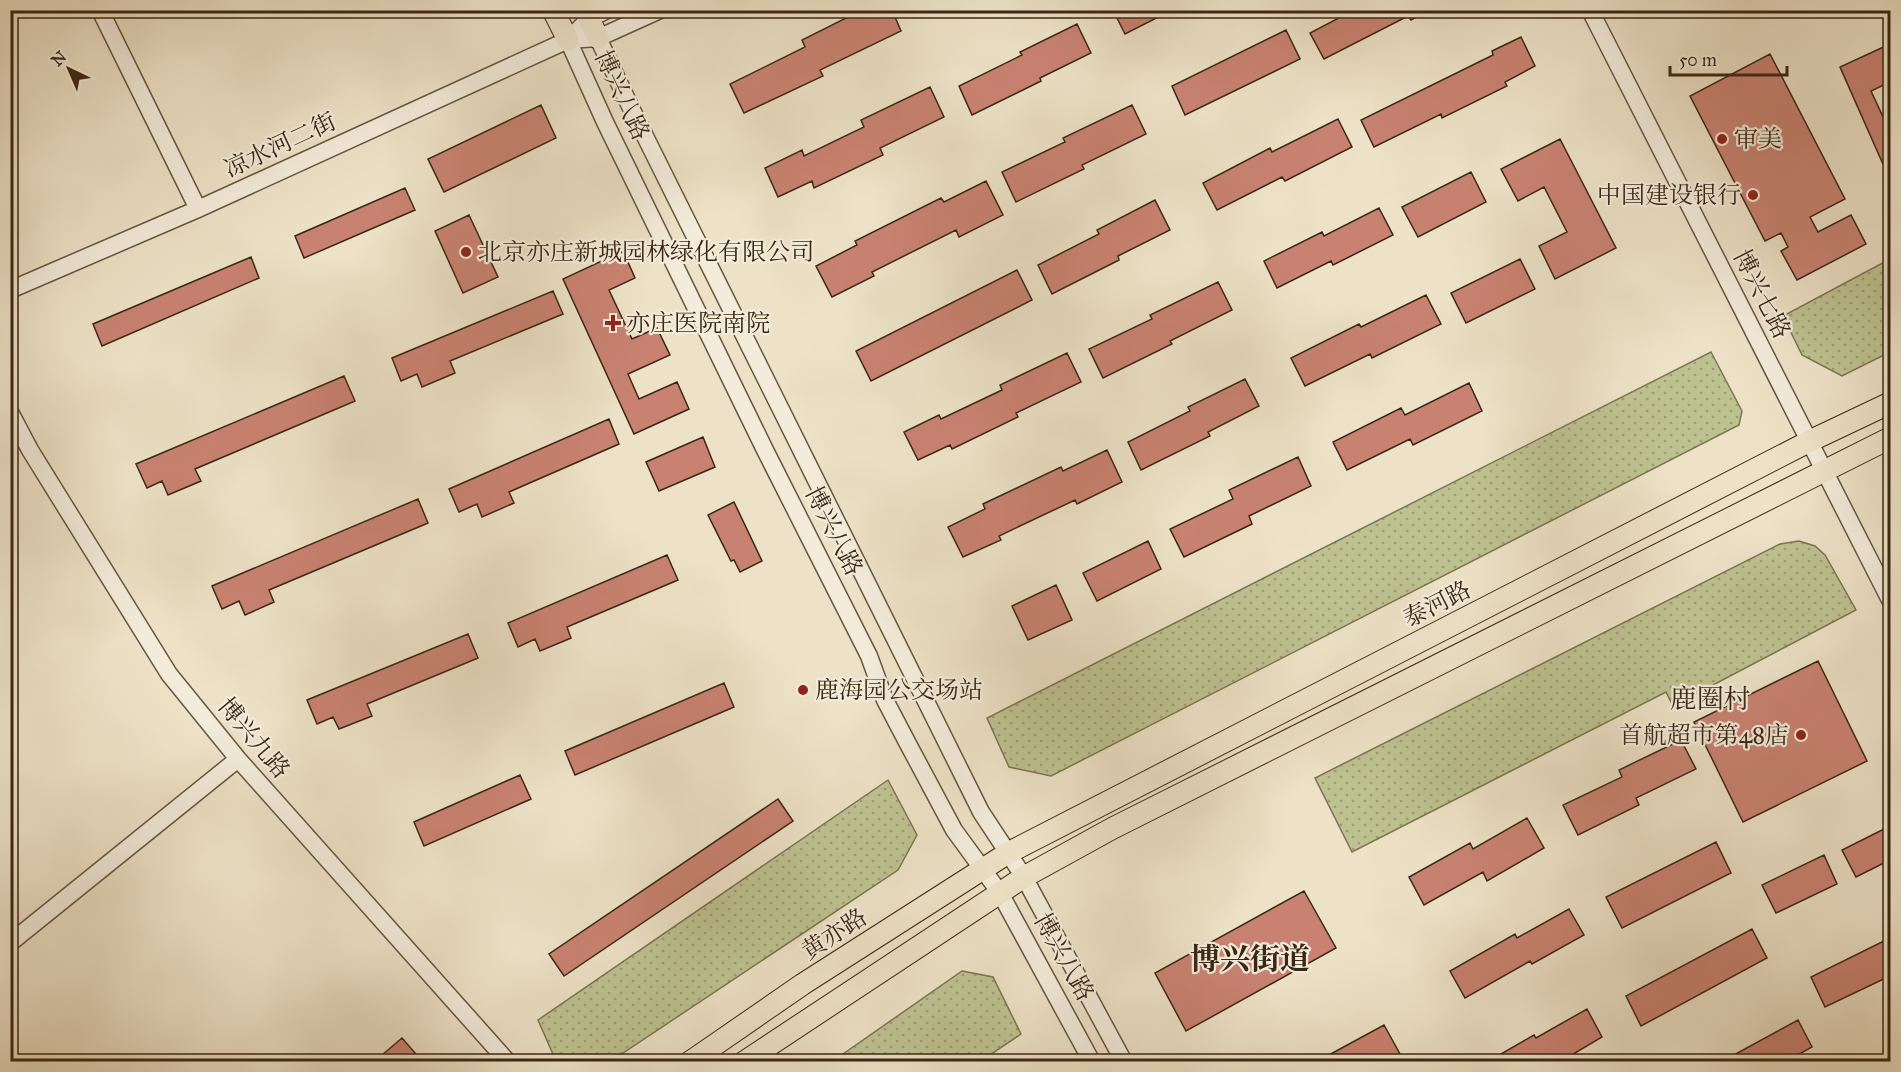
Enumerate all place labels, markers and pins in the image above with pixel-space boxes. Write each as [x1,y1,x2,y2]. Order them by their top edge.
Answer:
place label: 审美 [1734,124,1782,154]
marker: 审美 [1715,132,1729,146]
place label: 中国建设银行 [1597,180,1741,210]
marker: 中国建设银行 [1746,188,1760,202]
place label: 北京亦庄新城园林绿化有限公司 [478,237,814,267]
marker: 北京亦庄新城园林绿化有限公司 [459,245,473,259]
place label: 亦庄医院南院 [626,308,770,338]
marker: 亦庄医院南院 [604,314,622,332]
place label: 鹿海园公交场站 [815,675,983,705]
marker: 鹿海园公交场站 [796,683,810,697]
place label: 首航超市第48店 [1619,720,1789,750]
marker: 首航超市第48店 [1794,728,1808,742]

